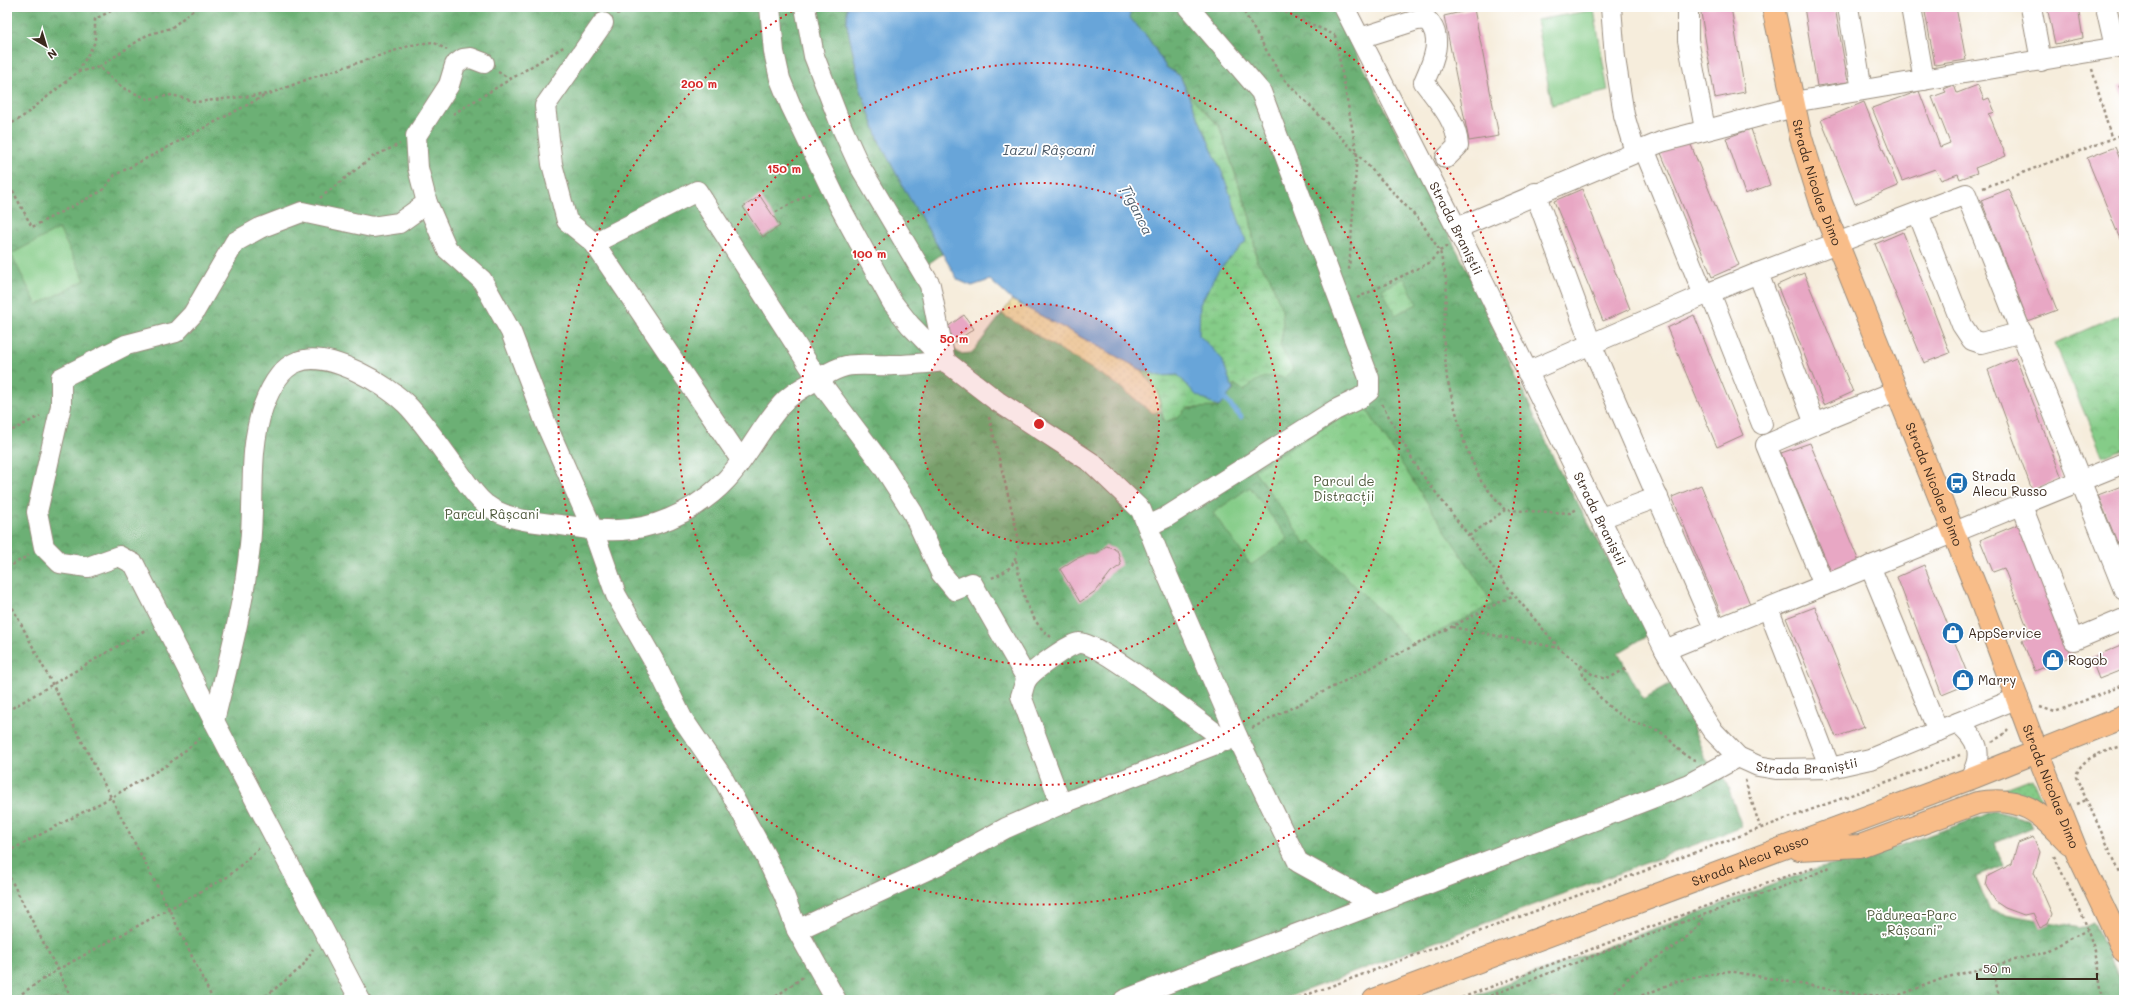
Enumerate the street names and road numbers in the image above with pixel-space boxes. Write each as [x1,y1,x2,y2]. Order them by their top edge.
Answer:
street label: Strada Nicolae Dimo [1789,118,1846,248]
street label: Strada Braniștii [1426,178,1487,277]
street label: Strada Nicolae Dimo [1902,420,1967,549]
street label: Strada Braniștii [1570,469,1631,568]
street label: Strada Nicolae Dimo [2019,722,2084,851]
street label: Strada Braniștii [1755,753,1859,777]
street label: Strada Alecu Russo [1689,830,1811,889]

